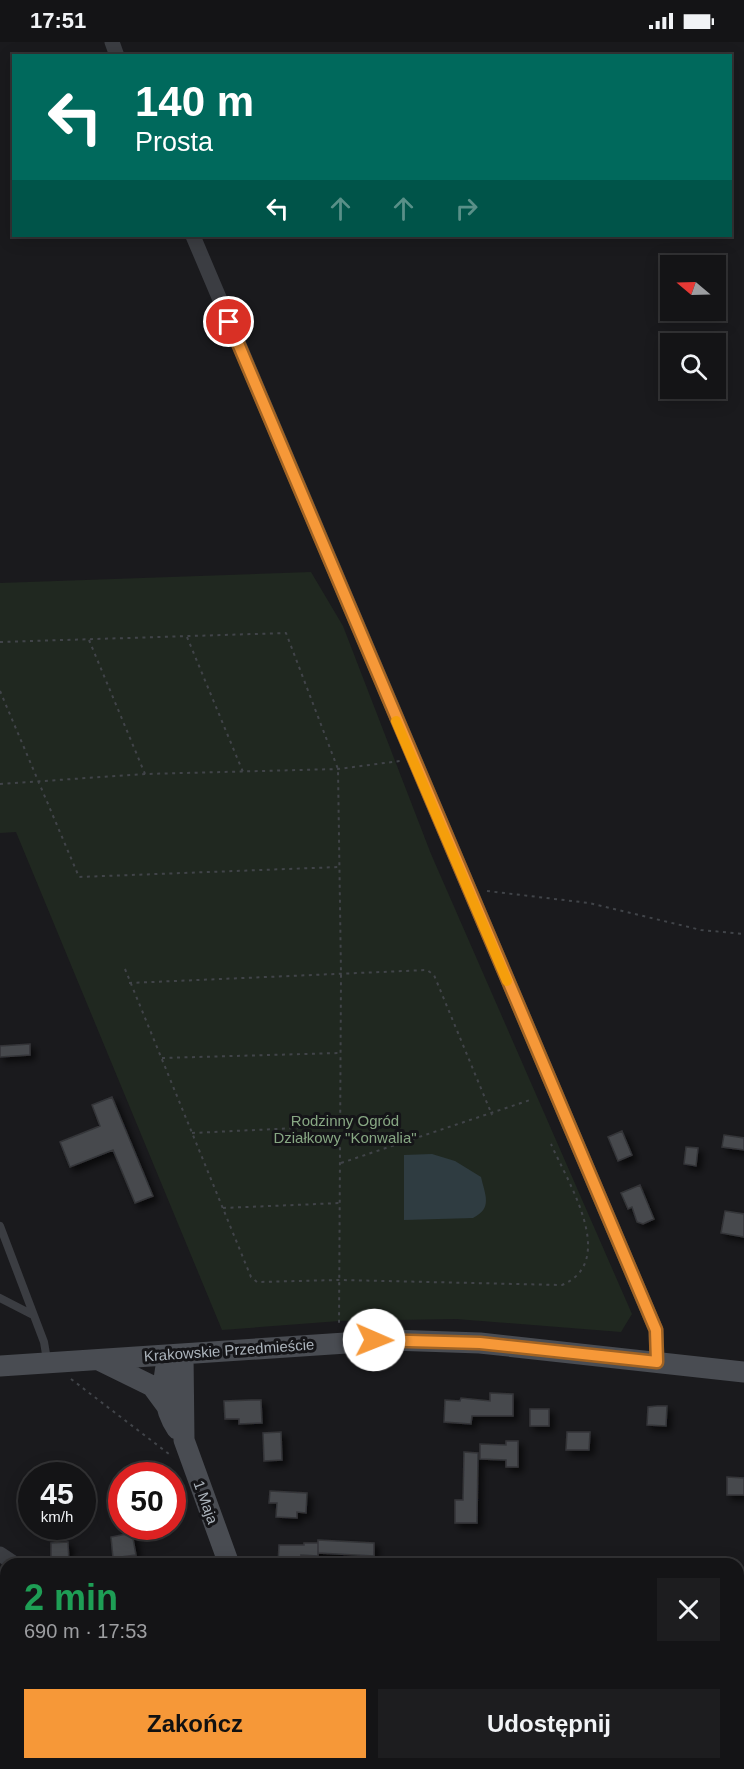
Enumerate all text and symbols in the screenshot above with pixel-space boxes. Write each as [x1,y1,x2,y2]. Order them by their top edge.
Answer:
text: 17:51 [30,8,86,33]
icon: left [36,78,114,156]
text: 140 m [135,78,254,125]
text: Prosta [135,127,213,157]
icon: left [261,192,294,225]
icon: ahead [324,192,357,225]
icon: ahead [387,192,420,225]
icon: right [450,192,483,225]
north arrow [660,255,726,321]
map controls [660,255,726,399]
pin [203,296,254,347]
icon: arrive [212,305,245,338]
button: search [660,333,726,399]
park label: Rodzinny Ogród Działkowy "Konwalia" [273,1112,417,1146]
position arrow [342,1308,406,1372]
street label: Krakowskie Przedmieście [143,1336,315,1364]
speed limit sign: 50 [108,1462,186,1540]
text: 45 [40,1477,74,1510]
street label: 1 Maja [190,1478,222,1527]
text: km/h [41,1508,73,1525]
text: 2 min [24,1577,118,1618]
button: close [657,1578,720,1641]
text: 690 m · 17:53 [24,1620,147,1642]
button: Zakończ [24,1689,366,1758]
button: Udostępnij [378,1689,720,1758]

